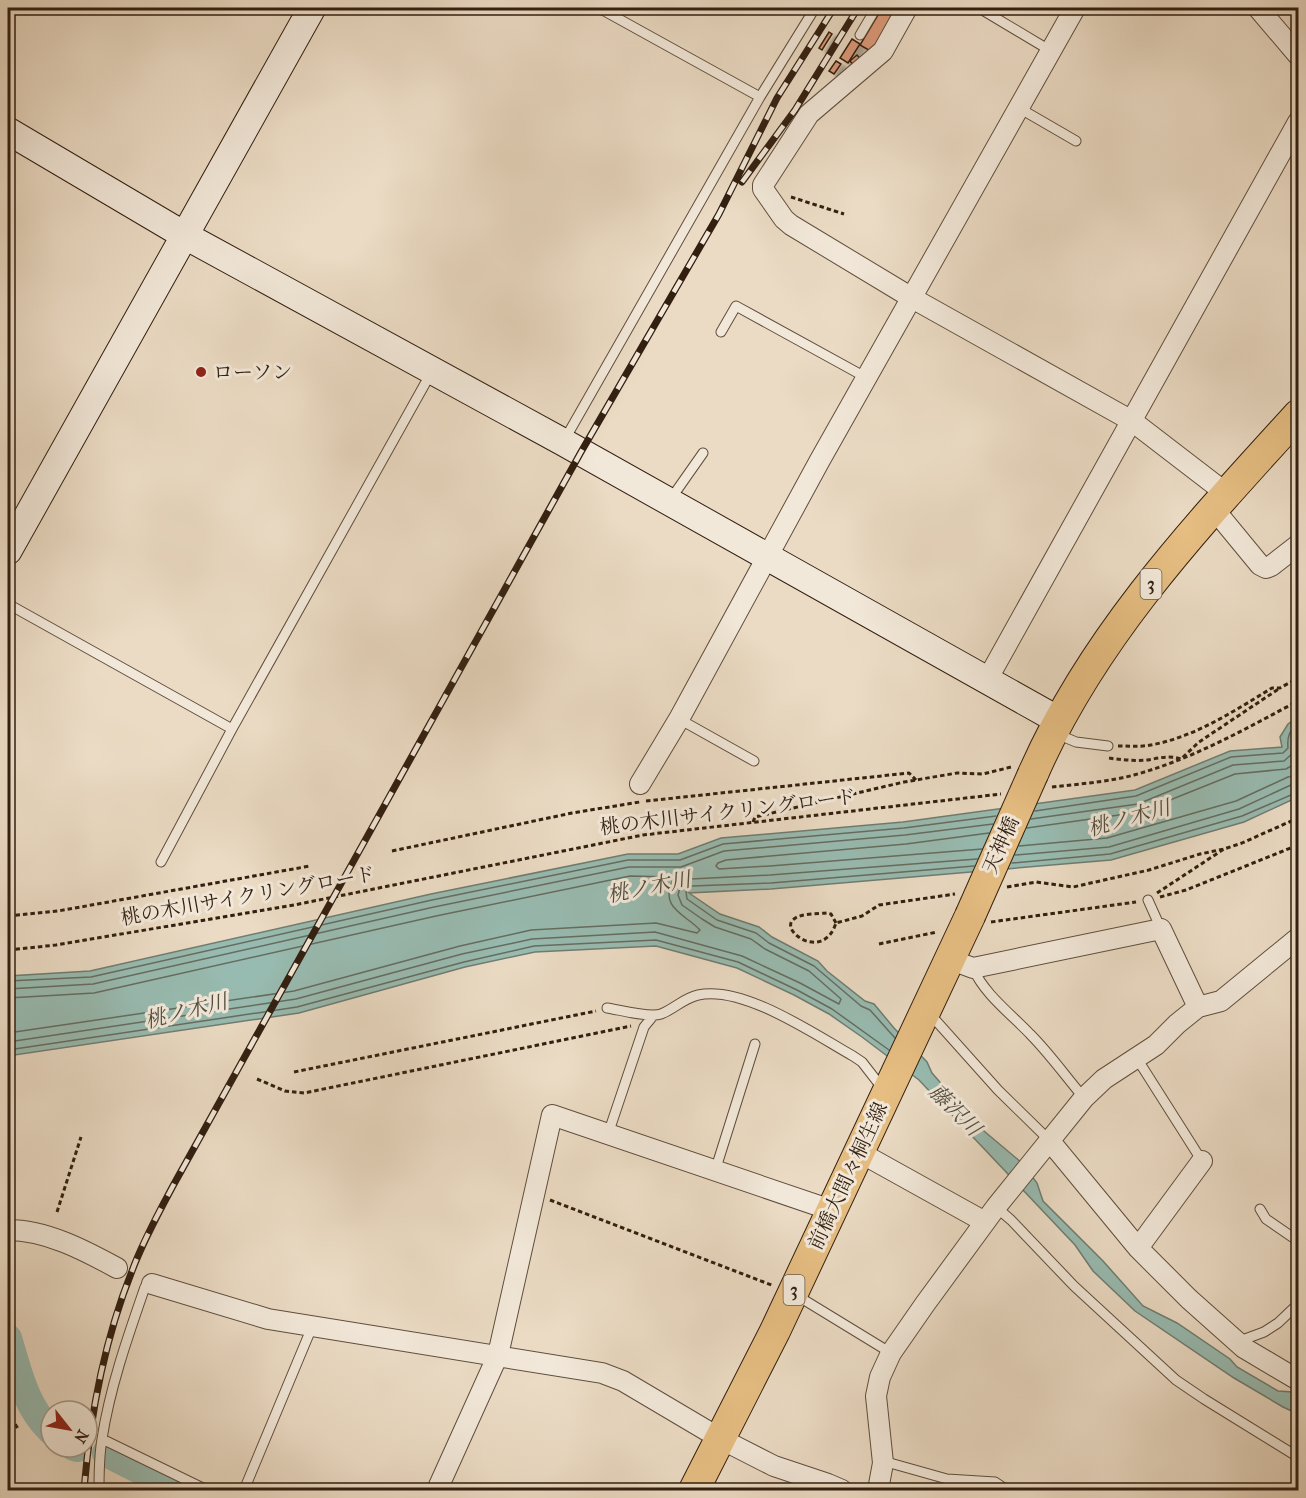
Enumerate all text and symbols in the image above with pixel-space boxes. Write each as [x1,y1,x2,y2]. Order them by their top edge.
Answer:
place label: ローソン [213,361,292,384]
marker: ローソン [194,365,208,379]
road number: 3 [1140,569,1162,599]
street label: 桃の木川サイクリングロード [599,785,857,839]
water label: 桃ノ木川 [1085,795,1175,840]
street label: 天神橋 [978,813,1024,877]
street label: 桃の木川サイクリングロード [119,862,377,930]
water label: 桃ノ木川 [605,867,694,907]
water label: 桃ノ木川 [142,989,232,1033]
water label: 藤沢川 [924,1079,987,1142]
street label: 前橋大間々桐生線 [804,1099,892,1253]
road number: 3 [784,1275,804,1305]
north arrow [39,1399,99,1459]
text: N [70,1426,93,1447]

